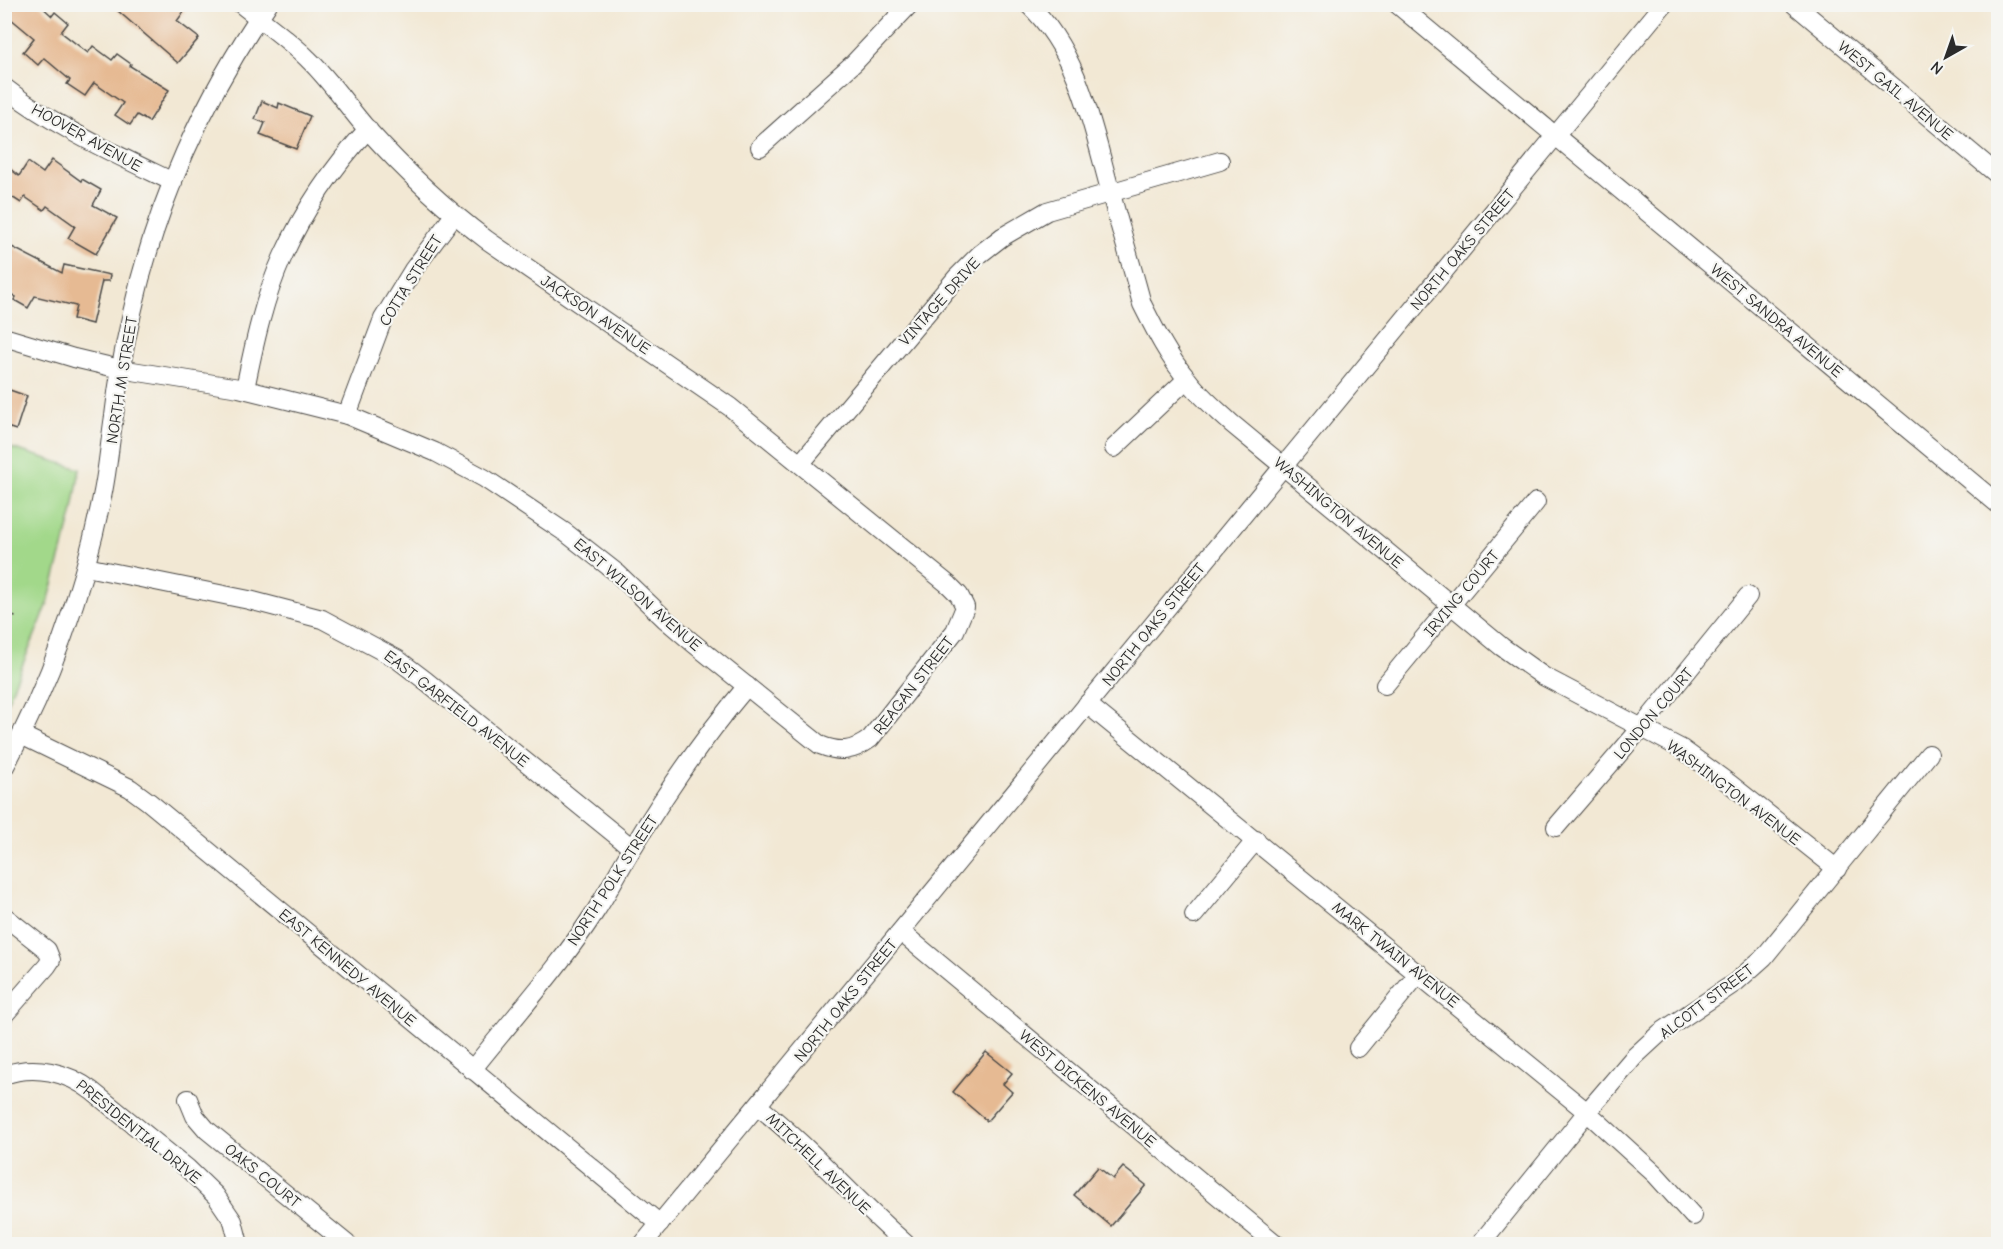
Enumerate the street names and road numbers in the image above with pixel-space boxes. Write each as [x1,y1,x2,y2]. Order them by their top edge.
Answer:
street label: WEST GAIL AVENUE [1834,36,1958,144]
street label: HOOVER AVENUE [28,100,145,176]
street label: NORTH OAKS STREET [1407,185,1519,314]
street label: COTTA STREET [376,231,446,329]
street label: VINTAGE DRIVE [896,254,984,349]
street label: WEST SANDRA AVENUE [1707,260,1846,382]
street label: JACKSON AVENUE [537,271,654,358]
street label: NORTH M STREET [103,315,141,445]
street label: WASHINGTON AVENUE [1270,454,1407,572]
street label: EAST WILSON AVENUE [570,535,705,655]
street label: IRVING COURT [1420,546,1503,640]
street label: NORTH OAKS STREET [1099,559,1209,690]
street label: REAGAN STREET [870,633,958,738]
street label: EAST GARFIELD AVENUE [381,647,532,771]
street label: LONDON COURT [1610,664,1698,763]
street label: WASHINGTON AVENUE [1663,737,1804,849]
street label: NORTH POLK STREET [564,812,662,949]
street label: MARK TWAIN AVENUE [1329,898,1462,1012]
street label: EAST KENNEDY AVENUE [275,905,420,1031]
street label: NORTH OAKS STREET [791,935,901,1066]
street label: ALCOTT STREET [1656,960,1758,1043]
street label: WEST DICKENS AVENUE [1015,1026,1160,1151]
street label: PRESIDENTIAL DRIVE [73,1076,204,1188]
street label: MITCHELL AVENUE [763,1109,874,1218]
street label: OAKS COURT [221,1140,304,1212]

